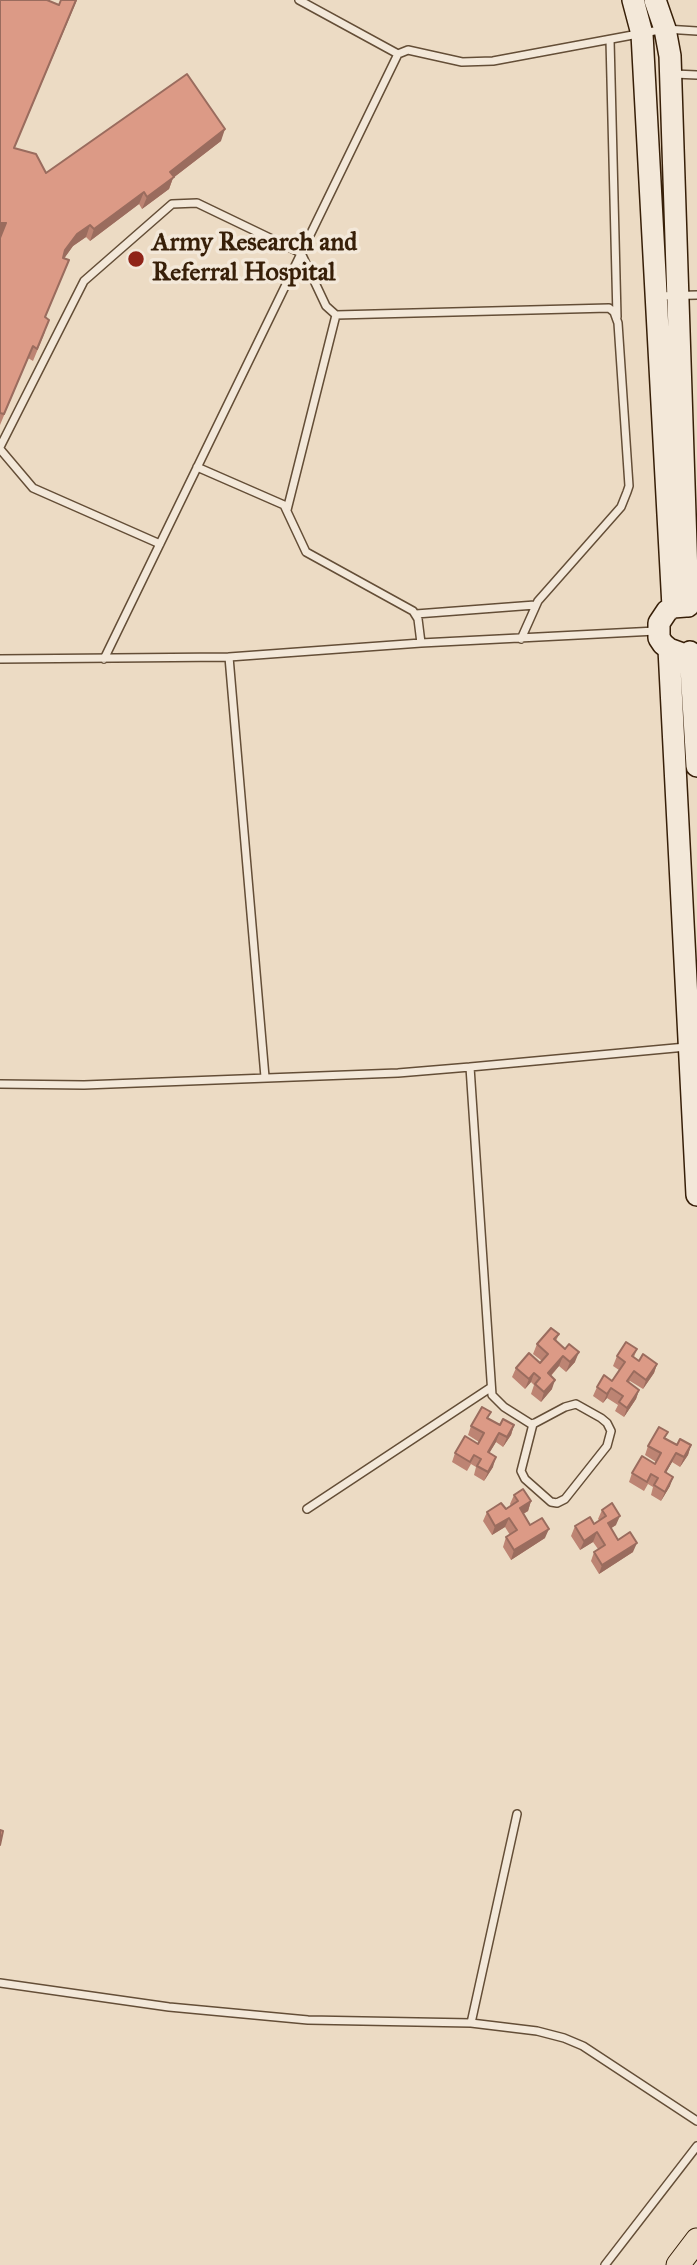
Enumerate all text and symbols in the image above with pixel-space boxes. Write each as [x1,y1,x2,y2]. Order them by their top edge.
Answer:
place label: Army Research and Referral Hospital [152,228,357,290]
marker: Army Research and Referral Hospital [126,249,146,269]

